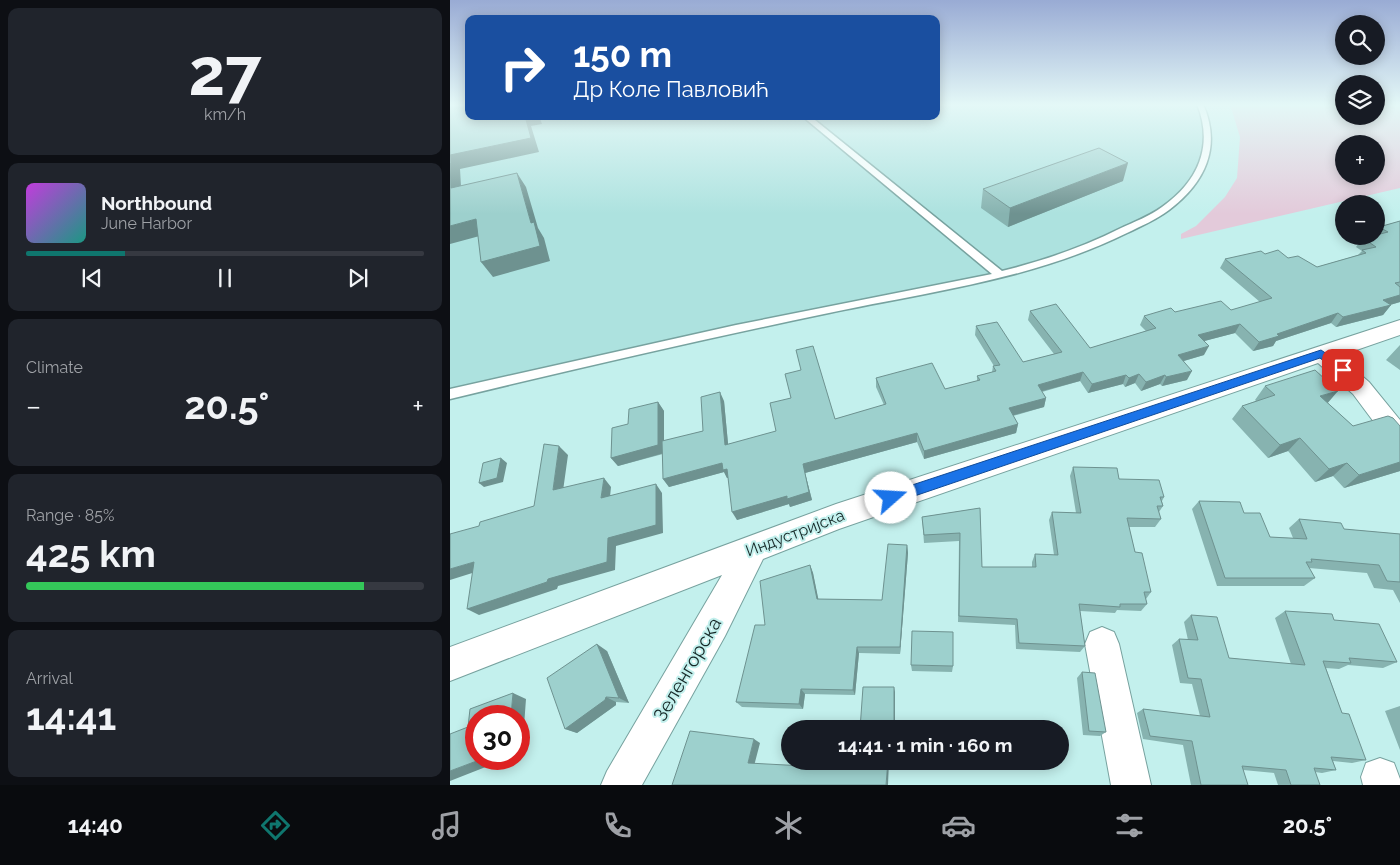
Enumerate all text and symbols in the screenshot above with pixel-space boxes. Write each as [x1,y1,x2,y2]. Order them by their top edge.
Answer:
map controls [1335,15,1385,245]
button: search [1335,15,1385,65]
text: 27 [188,34,262,110]
text: 150 m [573,34,672,75]
icon: right [490,35,555,100]
button: layers [1335,75,1385,125]
text: Др Коле Павловић [573,76,769,102]
text: km/h [204,105,246,124]
button: + [1335,135,1385,185]
text: Northbound [101,192,212,214]
button: − [1335,195,1385,245]
text: June Harbor [101,214,192,233]
icon: previous [78,264,106,292]
icon: pause [211,264,239,292]
icon: next [344,264,372,292]
pin [1322,349,1364,391]
icon: arrive [1329,356,1357,384]
text: Climate [26,358,83,377]
text: 20.5° [184,383,269,428]
text: − [26,390,41,423]
text: + [412,390,424,423]
position arrow [864,471,916,523]
street label: Индустријска [743,505,847,561]
text: Range · 85% [26,506,114,525]
text: 425 km [26,531,156,576]
street label: Зеленгорска [648,613,726,725]
text: Arrival [26,669,73,688]
text: 14:41 [26,694,116,739]
speed limit sign: 30 [465,705,530,770]
text: 14:41 · 1 min · 160 m [838,734,1012,756]
icon: directions [258,808,293,843]
icon: music [429,808,464,843]
icon: phone [600,808,635,843]
icon: climate [771,808,806,843]
icon: car [941,808,976,843]
icon: filters [1112,808,1147,843]
text: 14:40 [68,812,123,838]
text: 20.5° [1283,812,1332,838]

